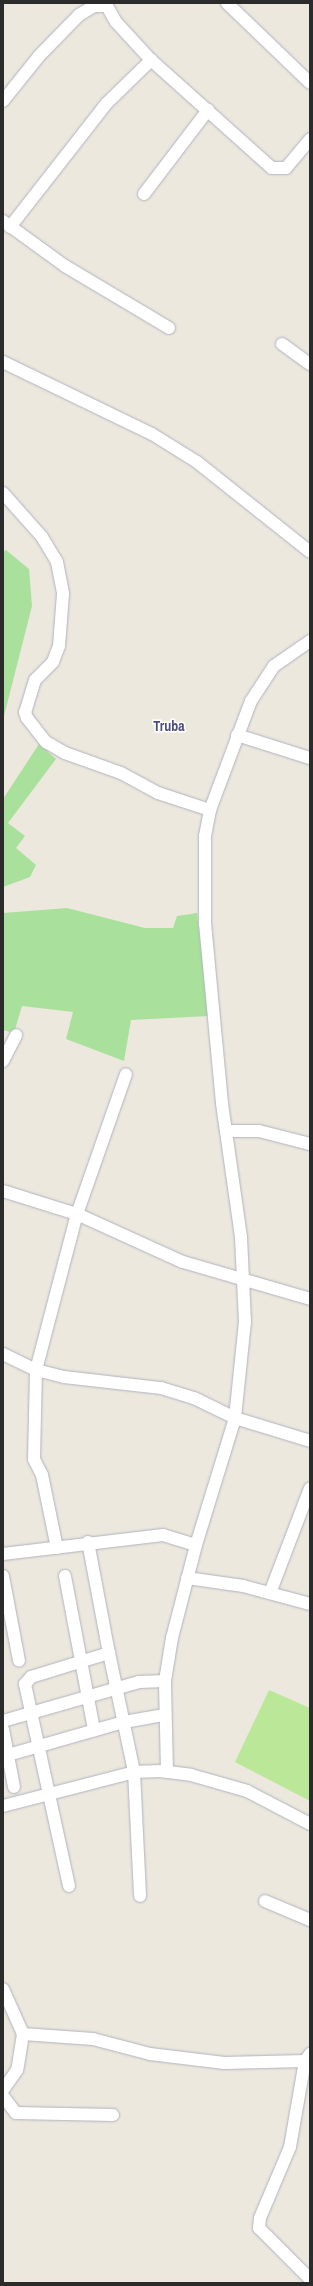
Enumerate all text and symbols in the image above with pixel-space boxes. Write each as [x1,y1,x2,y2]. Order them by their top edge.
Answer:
district label: Truba [153,718,185,734]

